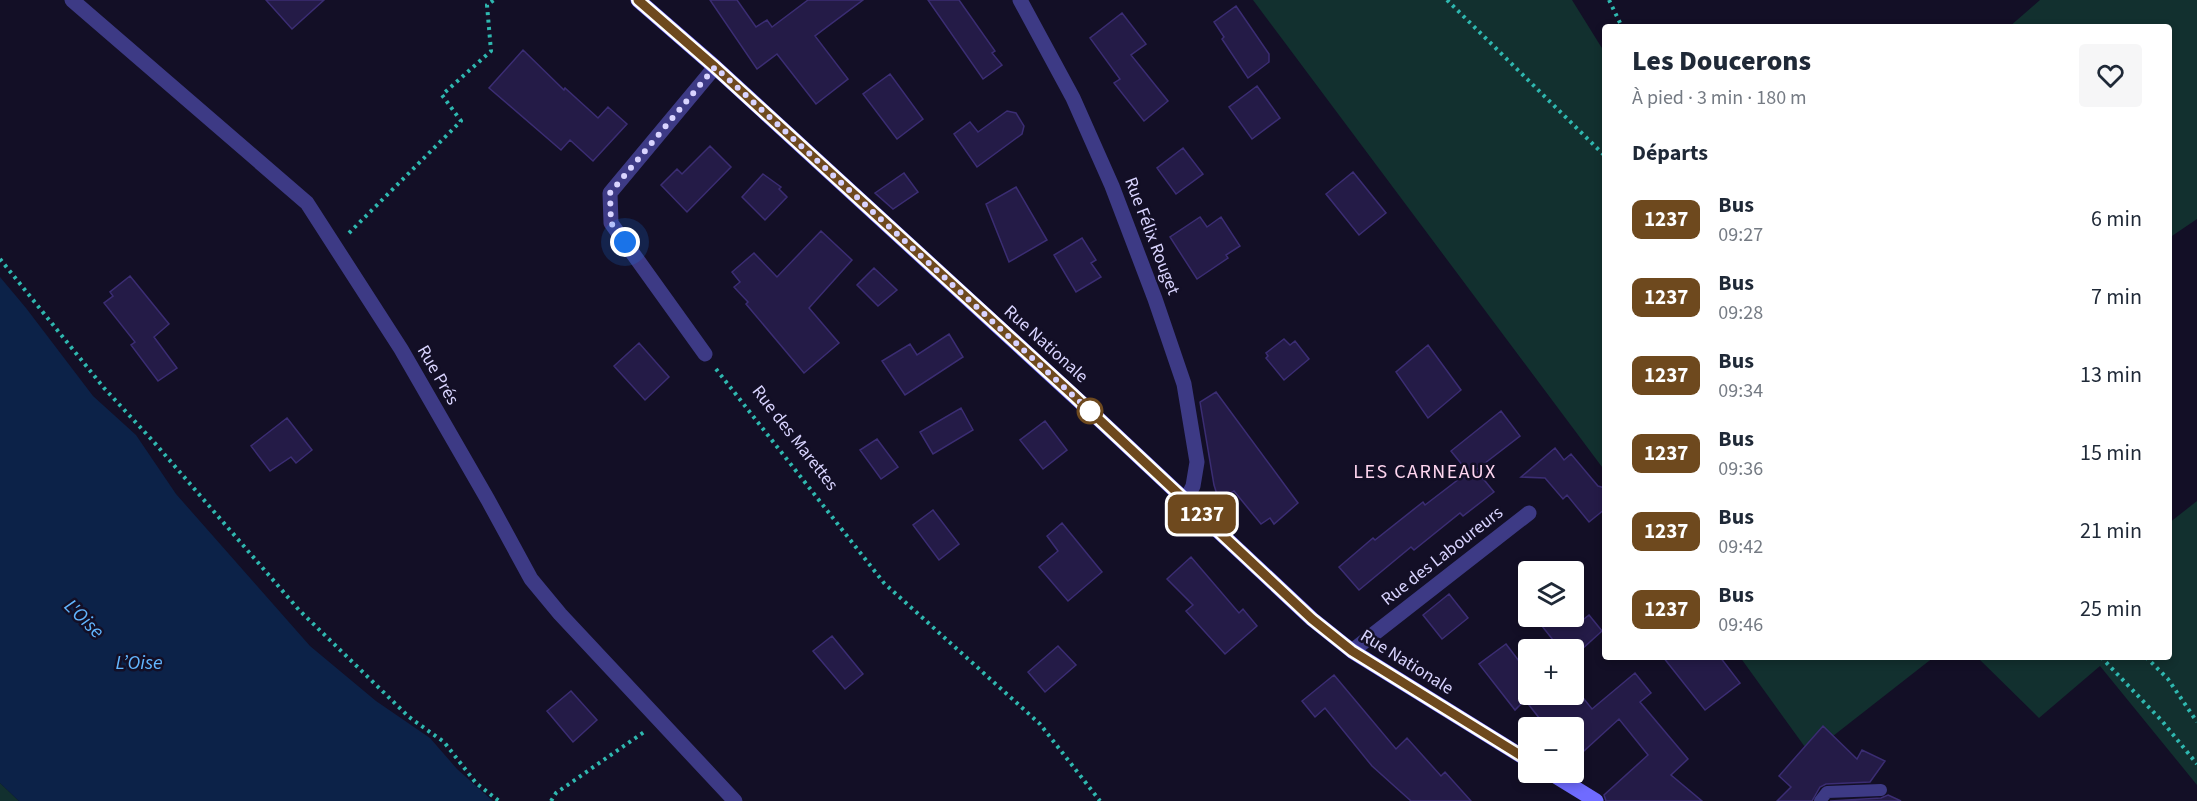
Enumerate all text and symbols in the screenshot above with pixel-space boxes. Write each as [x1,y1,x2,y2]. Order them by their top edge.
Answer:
text: Les Doucerons [1632,41,1811,81]
button: heart [2079,44,2142,107]
text: À pied · 3 min · 180 m [1632,84,1807,112]
text: Départs [1632,137,1708,169]
street label: Rue Félix Rouget [1118,174,1186,298]
text: Bus [1718,189,1754,221]
text: 6 min [2091,203,2142,235]
text: 1237 [1644,204,1688,234]
text: 09:27 [1718,221,1763,249]
your location [610,227,640,257]
text: Bus [1718,267,1754,299]
text: 7 min [2091,281,2142,313]
text: 1237 [1644,282,1688,312]
street label: Rue Nationale [998,299,1094,389]
text: 09:28 [1718,299,1763,327]
street label: Rue Prés [411,340,465,410]
text: Bus [1718,345,1754,377]
text: 13 min [2080,359,2142,391]
text: 1237 [1644,360,1688,390]
text: 09:34 [1718,377,1763,405]
street label: Rue des Marettes [746,380,844,496]
unlabelled marker [1077,398,1103,424]
text: Bus [1718,423,1754,455]
text: 15 min [2080,437,2142,469]
text: 1237 [1644,438,1688,468]
text: 09:36 [1718,455,1763,483]
district label: LES CARNEAUX [1353,458,1497,486]
line badge: 1237 [1160,494,1244,534]
text: 1237 [1180,499,1224,529]
street label: Rue des Laboureurs [1376,500,1508,612]
text: Bus [1718,501,1754,533]
text: 21 min [2080,515,2142,547]
text: 1237 [1644,516,1688,546]
text: 09:42 [1718,533,1763,561]
map controls [1518,561,1584,783]
button: layers [1518,561,1584,627]
text: Bus [1718,579,1754,611]
water label: L'Oise [58,593,110,645]
text: 25 min [2080,593,2142,625]
text: 1237 [1644,594,1688,624]
text: 09:46 [1718,611,1763,639]
street label: Rue Nationale [1356,623,1459,701]
button: + [1518,639,1584,705]
water label: L’Oise [115,649,163,677]
button: − [1518,717,1584,783]

